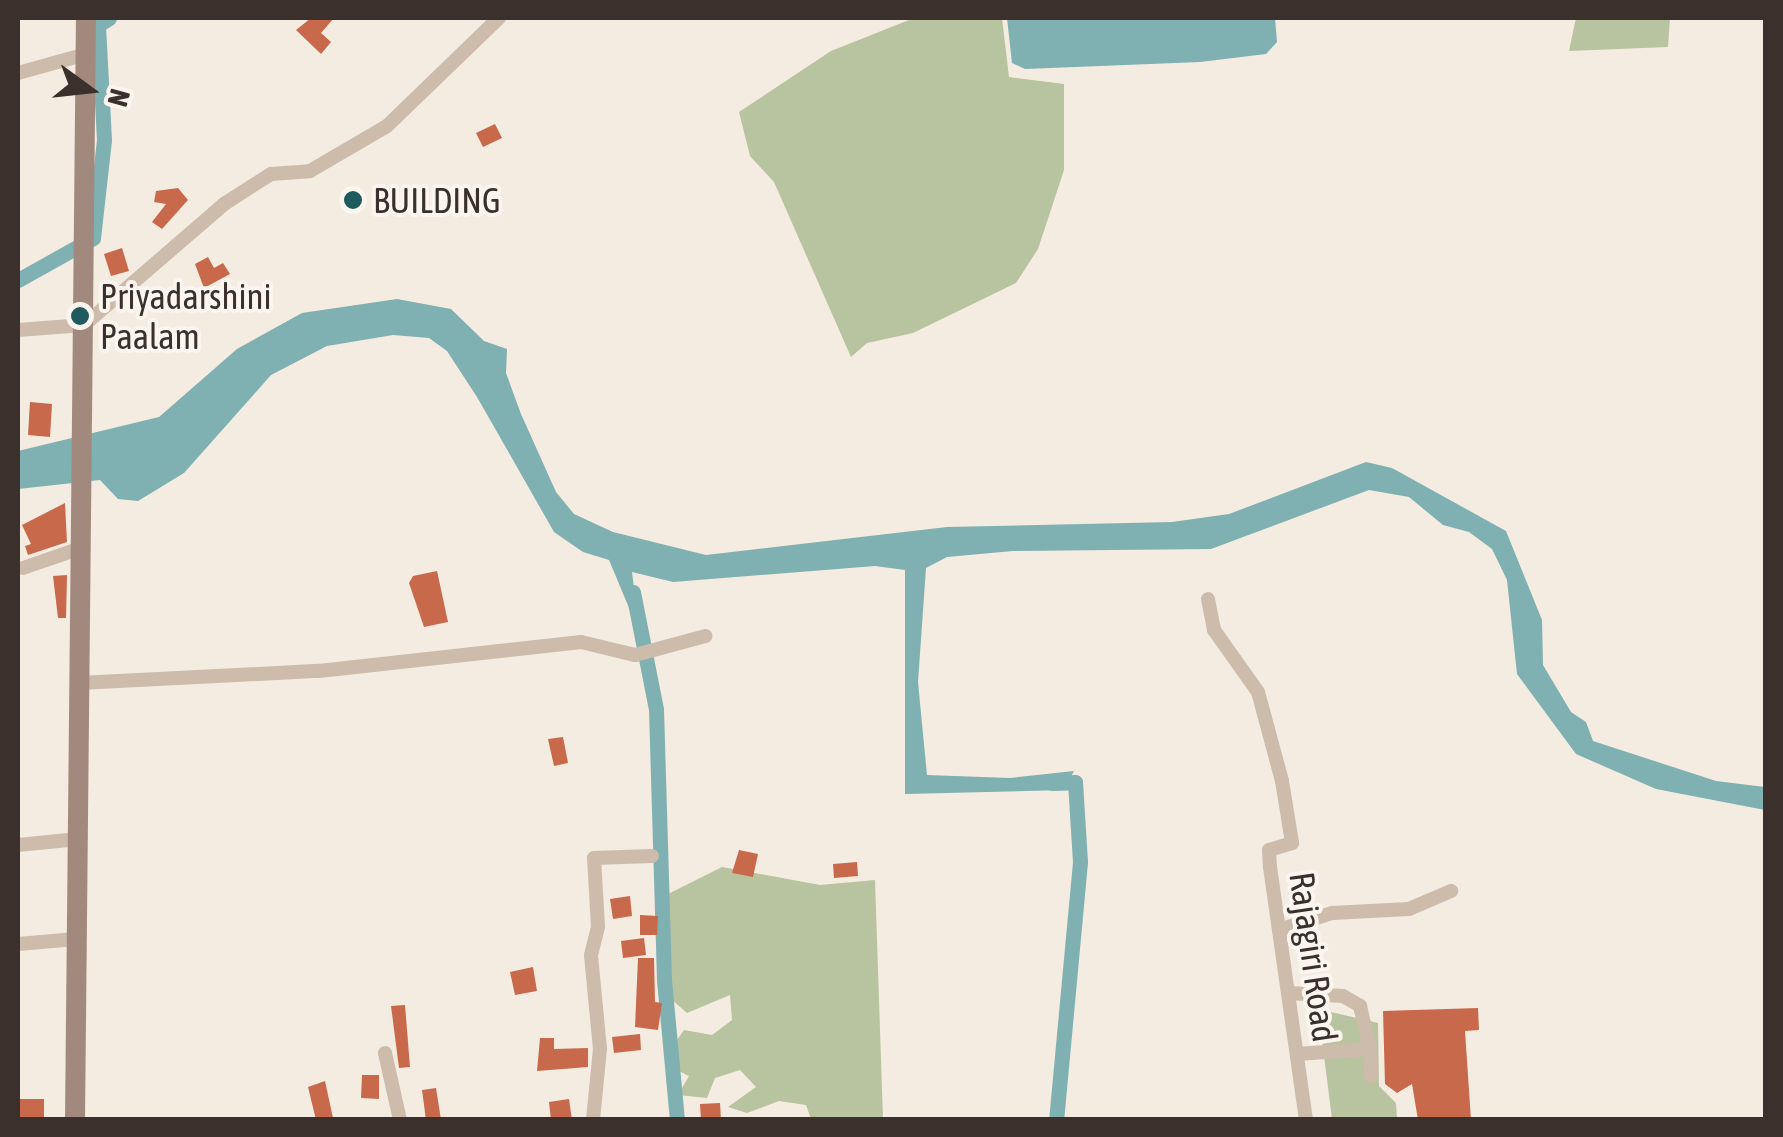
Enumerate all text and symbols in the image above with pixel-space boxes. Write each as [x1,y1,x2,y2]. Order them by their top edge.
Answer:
north arrow [40,40,140,140]
text: N [101,86,137,110]
place label: BUILDING [373,179,500,221]
marker: BUILDING [342,189,364,211]
place label: Priyadarshini Paalam [100,275,271,357]
marker: Priyadarshini Paalam [69,305,91,327]
street label: Rajagiri Road [1281,869,1347,1045]

